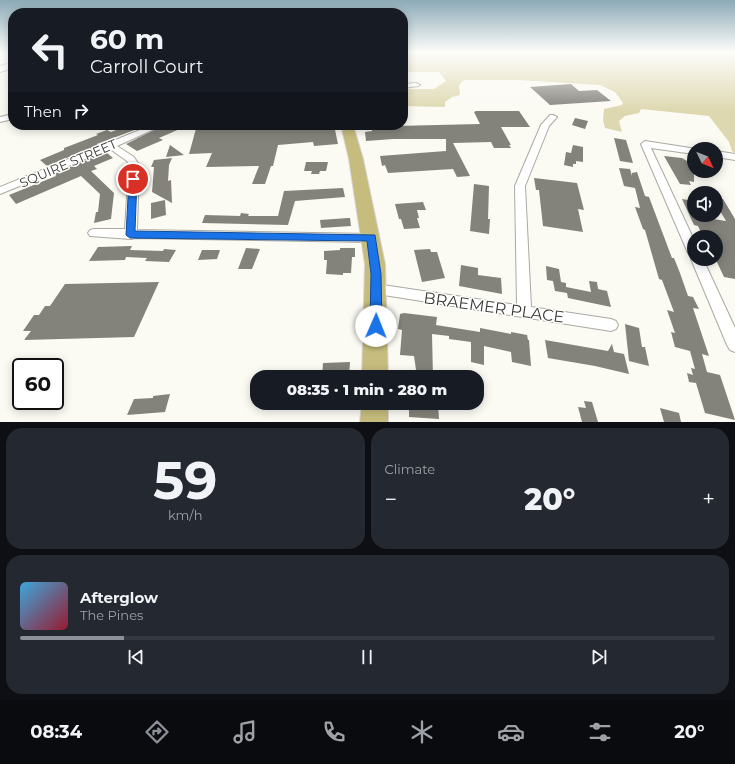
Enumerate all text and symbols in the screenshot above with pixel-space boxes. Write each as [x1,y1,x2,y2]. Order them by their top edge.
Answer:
text: 60 m [90,22,164,56]
icon: left [24,24,76,76]
text: Carroll Court [90,56,204,78]
icon: right [70,100,92,122]
text: Then [24,102,62,121]
street label: SQUIRE STREET [17,135,120,191]
north arrow [687,142,723,178]
map controls [687,142,723,266]
pin [116,162,150,196]
icon: arrive [122,168,144,190]
button: sound [687,186,723,222]
button: search [687,230,723,266]
street label: BRAEMER PLACE [422,288,565,327]
position arrow [355,305,397,347]
speed limit sign: 60 [12,358,64,410]
text: 08:35 · 1 min · 280 m [287,380,447,399]
text: 59 [153,449,217,512]
text: Climate [385,461,435,477]
text: 20° [524,481,575,518]
text: − [385,486,397,513]
text: + [702,486,715,513]
text: km/h [168,507,203,523]
text: Afterglow [80,588,158,607]
text: The Pines [80,607,143,623]
icon: previous [125,646,147,668]
icon: pause [356,646,378,668]
icon: next [588,646,610,668]
icon: directions [143,718,171,746]
icon: music [231,718,259,746]
icon: phone [320,718,348,746]
icon: climate [408,718,436,746]
icon: car [497,718,525,746]
icon: filters [586,718,614,746]
text: 08:34 [30,721,82,743]
text: 20° [674,721,705,743]

